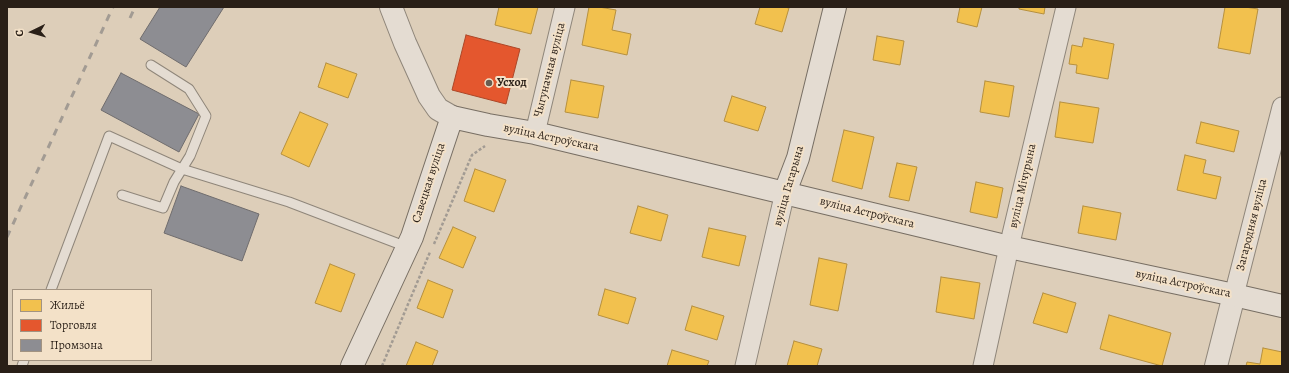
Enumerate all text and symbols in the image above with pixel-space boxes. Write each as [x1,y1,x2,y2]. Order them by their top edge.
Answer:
north arrow [12,12,52,52]
street label: Чыгуначная вуліца [531,21,569,119]
text: С [12,29,27,37]
place label: Усход [497,76,527,90]
marker: Усход [484,78,494,88]
street label: вуліца Астроўскага [502,121,600,155]
street label: Савецкая вуліца [409,141,449,225]
street label: вуліца Мічурына [1006,142,1040,230]
street label: вуліца Гагарына [771,144,807,228]
street label: Загародняя вуліца [1234,177,1270,273]
street label: вуліца Астроўскага [818,194,916,232]
street label: вуліца Астроўскага [1134,267,1232,301]
legend [12,289,152,361]
text: Жильё [50,297,85,313]
text: Торговля [50,317,97,333]
text: Промзона [50,337,103,353]

